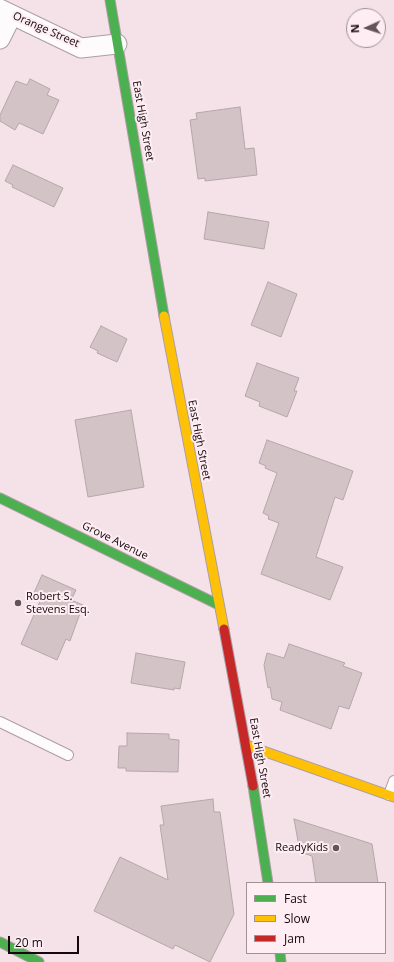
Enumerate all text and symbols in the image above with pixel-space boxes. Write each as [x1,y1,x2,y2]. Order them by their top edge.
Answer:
north arrow [346,8,386,48]
street label: Orange Street [11,9,81,51]
text: N [347,24,362,33]
street label: East High Street [129,80,157,162]
street label: East High Street [185,399,213,481]
street label: Grove Avenue [80,519,150,563]
place label: Robert S. Stevens Esq. [26,590,90,616]
marker: Robert S. Stevens Esq. [13,598,23,608]
street label: East High Street [246,717,274,799]
place label: ReadyKids [275,841,328,855]
marker: ReadyKids [331,843,341,853]
legend [246,882,386,954]
text: Fast [284,890,307,907]
text: Slow [284,910,310,927]
scale bar [10,928,81,954]
text: Jam [284,930,305,947]
text: 20 m [15,934,43,951]

